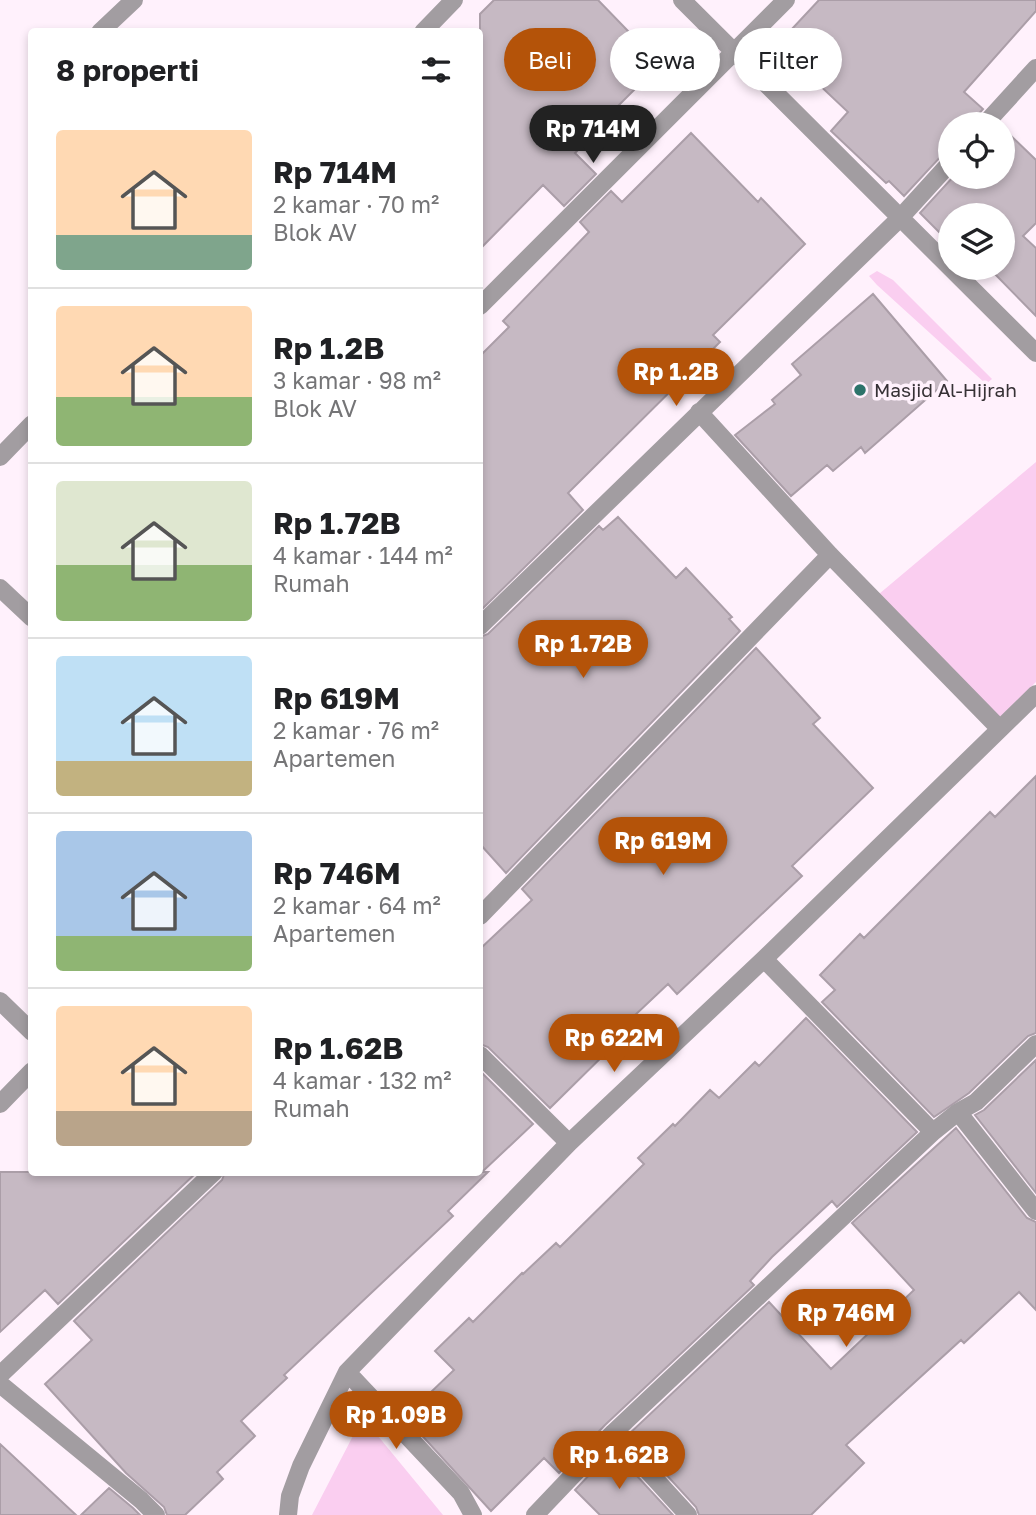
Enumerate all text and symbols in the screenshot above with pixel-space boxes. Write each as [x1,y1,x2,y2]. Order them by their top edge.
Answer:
chip: Beli [504,28,596,91]
chip: Sewa [610,28,720,91]
chip: Filter [734,28,842,91]
icon: filters [417,51,455,89]
text: 8 properti [56,52,199,88]
pin: Rp 714M [528,106,658,165]
map controls [938,112,1015,280]
button: locate [938,112,1015,189]
text: Rp 714M [545,114,641,142]
text: Rp 714M [273,154,397,190]
icon: home [112,158,196,242]
text: 2 kamar · 70 m² [273,190,439,218]
button: layers [938,203,1015,280]
text: Blok AV [273,218,357,246]
text: Rp 1.2B [273,330,384,366]
icon: home [112,334,196,418]
pin: Rp 1.2B [611,348,741,408]
text: Rp 1.2B [633,357,719,385]
text: 3 kamar · 98 m² [273,366,441,394]
place label: Masjid Al-Hijrah [874,378,1017,401]
marker: Masjid Al-Hijrah [852,382,868,398]
text: Blok AV [273,394,357,422]
text: Rp 1.72B [273,505,401,541]
icon: home [112,509,196,593]
text: 4 kamar · 144 m² [273,541,453,569]
text: Rumah [273,569,350,597]
pin: Rp 1.72B [511,620,655,680]
text: Rp 1.72B [534,629,632,657]
text: Rp 619M [273,680,400,716]
icon: home [112,684,196,768]
text: 2 kamar · 76 m² [273,716,439,744]
text: Apartemen [273,744,395,772]
pin: Rp 619M [598,818,728,877]
text: Rp 619M [614,826,712,854]
text: Rp 746M [273,855,401,891]
icon: home [112,859,196,943]
text: 2 kamar · 64 m² [273,891,441,919]
text: Apartemen [273,919,395,947]
pin: Rp 622M [549,1014,679,1074]
text: Rp 622M [564,1023,664,1051]
text: Rp 1.62B [273,1030,403,1066]
icon: home [112,1034,196,1118]
text: 4 kamar · 132 m² [273,1066,452,1094]
text: Rumah [273,1094,350,1122]
pin: Rp 746M [781,1290,911,1349]
text: Rp 746M [797,1298,895,1326]
pin: Rp 1.09B [324,1392,468,1451]
text: Rp 1.09B [346,1400,446,1428]
pin: Rp 1.62B [547,1432,691,1491]
text: Rp 1.62B [569,1440,669,1468]

